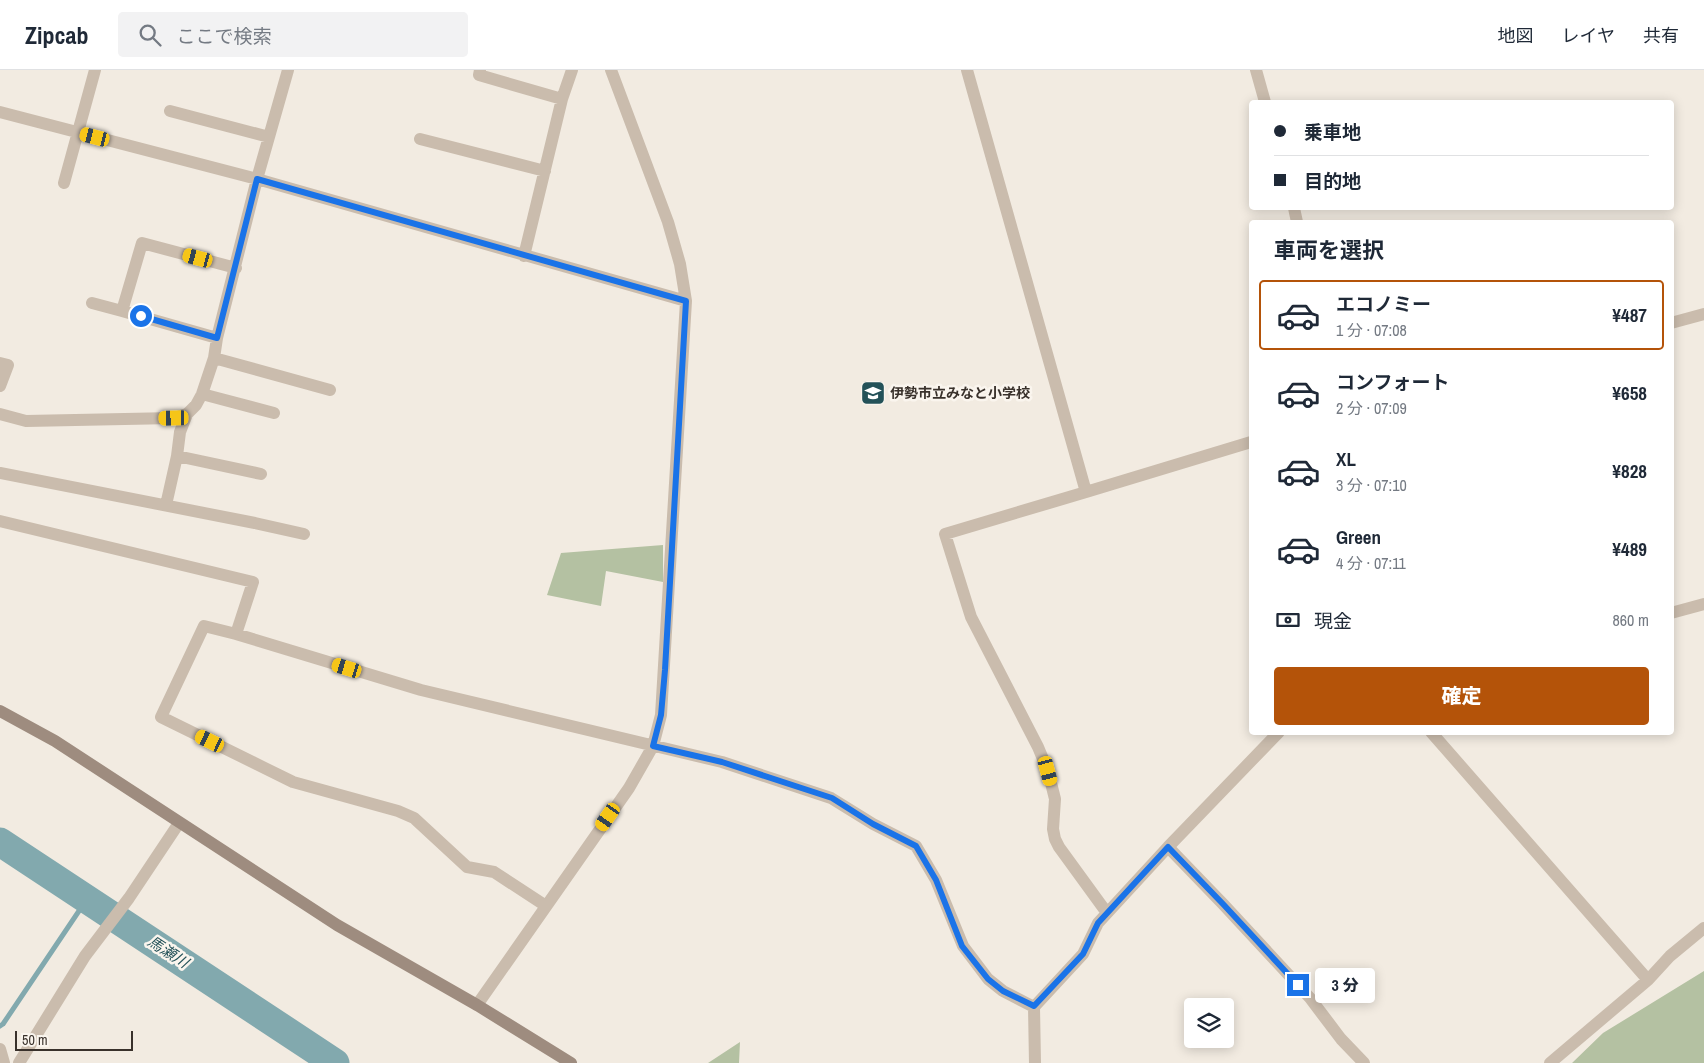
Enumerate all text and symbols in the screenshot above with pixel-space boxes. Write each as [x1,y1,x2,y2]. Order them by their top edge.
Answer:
search box [118,12,468,57]
text: Zipcab [25,19,88,51]
icon: search [136,21,164,49]
text: ここで検索 [176,23,271,49]
text: 地図 [1498,23,1534,48]
text: レイヤ [1562,23,1615,48]
text: 共有 [1643,23,1679,48]
text: 乗車地 [1304,119,1361,145]
car [78,126,111,148]
text: 目的地 [1304,168,1361,194]
text: 車両を選択 [1274,235,1384,265]
car [181,247,214,269]
text: エコノミー [1336,291,1431,317]
icon: car [1276,293,1321,338]
text: ¥487 [1612,302,1647,328]
route start [130,305,152,327]
text: 1 分 · 07:08 [1336,319,1407,341]
text: コンフォート [1336,369,1449,395]
icon: car [1276,371,1321,416]
school or university icon: 伊勢市立みなと小学校 [860,380,886,406]
text: ¥658 [1612,380,1647,406]
place label: 伊勢市立みなと小学校 [890,384,1030,402]
text: 2 分 · 07:09 [1336,397,1407,419]
car [158,410,189,426]
text: XL [1336,446,1356,472]
icon: car [1276,449,1321,494]
text: ¥828 [1612,458,1647,484]
text: 3 分 · 07:10 [1336,474,1407,496]
text: Green [1336,524,1381,550]
icon: car [1276,527,1321,572]
text: ¥489 [1612,536,1647,562]
text: 4 分 · 07:11 [1336,552,1406,574]
icon: cash [1274,606,1302,634]
text: 現金 [1314,608,1352,634]
text: 860 m [1613,609,1649,631]
car [330,656,363,680]
button: 確定 [1274,667,1649,725]
car [193,728,226,754]
car [1036,755,1059,787]
car [593,800,622,834]
water label: 馬瀬川 [144,931,195,974]
callout: 3 分 [1316,968,1376,1002]
route end [1287,974,1309,996]
text: 3 分 [1332,974,1358,996]
map controls [1184,998,1234,1048]
button: layers [1184,998,1234,1048]
scale bar [15,1028,132,1051]
text: 50 m [22,1031,48,1049]

